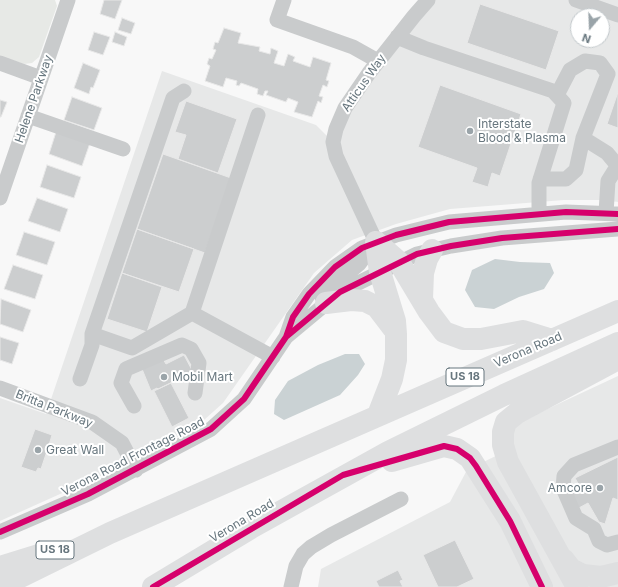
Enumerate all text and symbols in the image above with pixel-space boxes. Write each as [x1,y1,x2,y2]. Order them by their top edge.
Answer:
north arrow [570,8,610,48]
text: N [580,30,593,46]
street label: Atticus Way [339,52,389,114]
street label: Helene Parkway [12,53,56,145]
place label: Interstate Blood & Plasma [478,117,566,145]
marker: Interstate Blood & Plasma [465,126,475,136]
street label: Verona Road [492,329,564,371]
road number: US 18 [446,368,484,386]
place label: Mobil Mart [172,370,233,384]
marker: Mobil Mart [159,372,169,382]
street label: Britta Parkway [13,387,95,431]
street label: Verona Road Frontage Road [59,415,207,499]
place label: Great Wall [46,443,104,457]
marker: Great Wall [33,445,43,455]
place label: Amcore [548,481,592,495]
marker: Amcore [595,483,605,493]
street label: Verona Road [207,496,277,546]
road number: US 18 [36,541,74,559]

